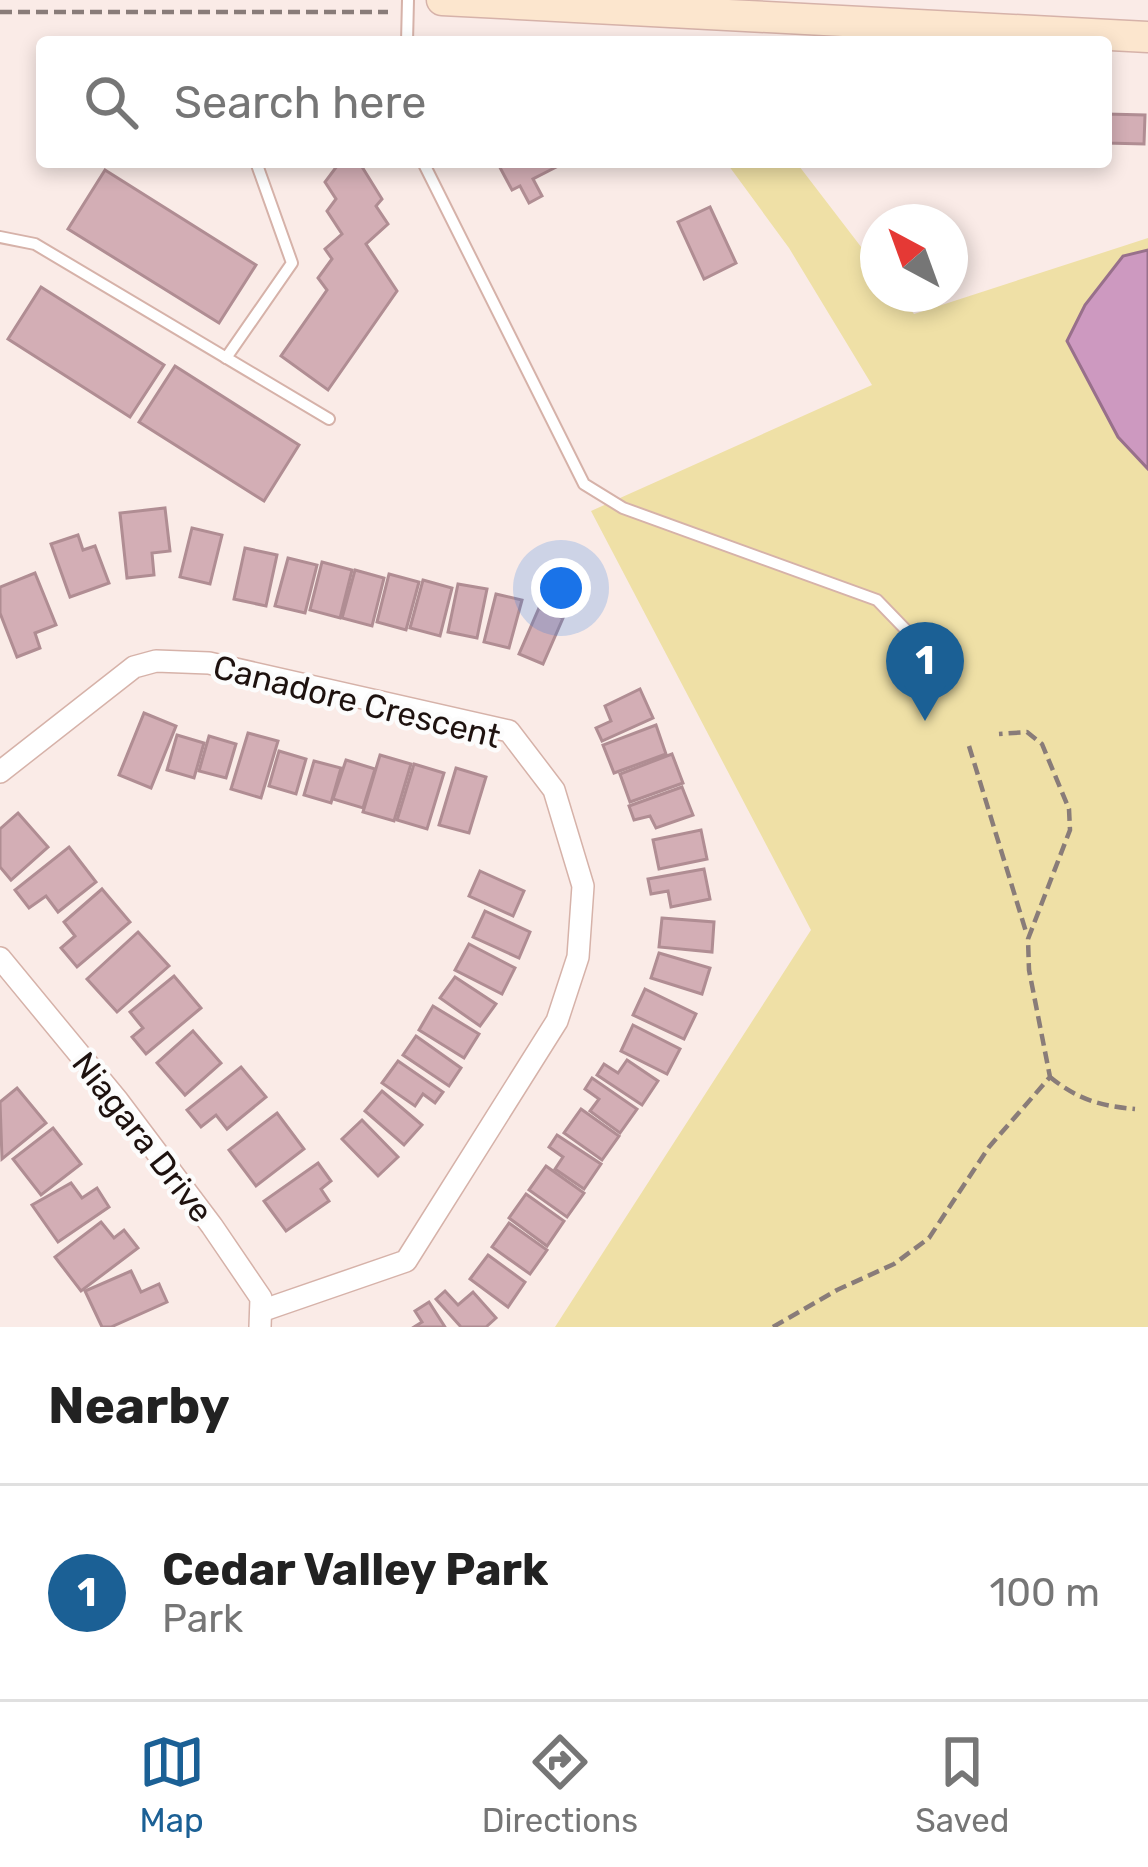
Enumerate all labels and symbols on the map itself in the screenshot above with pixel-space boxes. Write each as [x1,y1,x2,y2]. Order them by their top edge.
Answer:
north arrow [860,204,968,312]
your location [531,558,591,618]
pin: 1 [886,622,964,721]
street label: Canadore Crescent [209,647,505,756]
street label: Niagara Drive [64,1045,221,1230]

